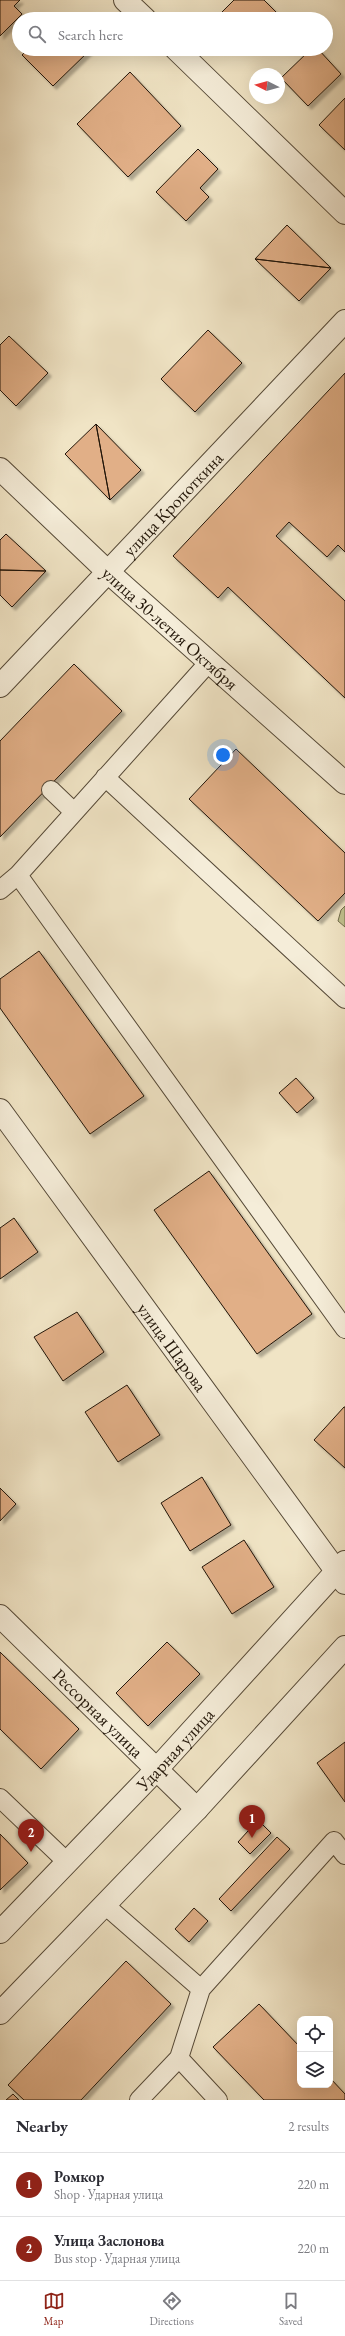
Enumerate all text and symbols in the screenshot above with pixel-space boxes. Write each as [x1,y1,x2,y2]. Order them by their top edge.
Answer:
search box [12,12,333,56]
icon: search [26,23,48,45]
text: Search here [58,25,123,44]
north arrow [249,68,285,104]
street label: улица Кропоткина [117,446,228,561]
street label: улица 30-летия Октября [97,561,244,695]
your location [213,745,233,765]
street label: улица Шарова [133,1298,213,1396]
street label: Рессорная улица [48,1663,149,1763]
street label: Ударная улица [130,1702,219,1796]
pin: 1 [239,1805,265,1838]
pin: 2 [18,1819,44,1852]
map controls [297,2016,333,2088]
button: locate [297,2016,333,2052]
button: layers [297,2052,333,2088]
text: Nearby [16,2115,68,2137]
text: 2 results [288,2118,329,2135]
text: Ромкор [54,2167,104,2186]
text: 1 [26,2176,32,2193]
text: 220 m [298,2176,329,2193]
text: Shop · Ударная улица [54,2186,163,2203]
text: Улица Заслонова [54,2231,164,2250]
text: 2 [26,2240,32,2257]
text: 220 m [298,2240,329,2257]
text: Bus stop · Ударная улица [54,2250,180,2267]
tab: Map [43,2290,65,2328]
tab: Directions [150,2290,194,2328]
tab: Saved [279,2290,302,2328]

